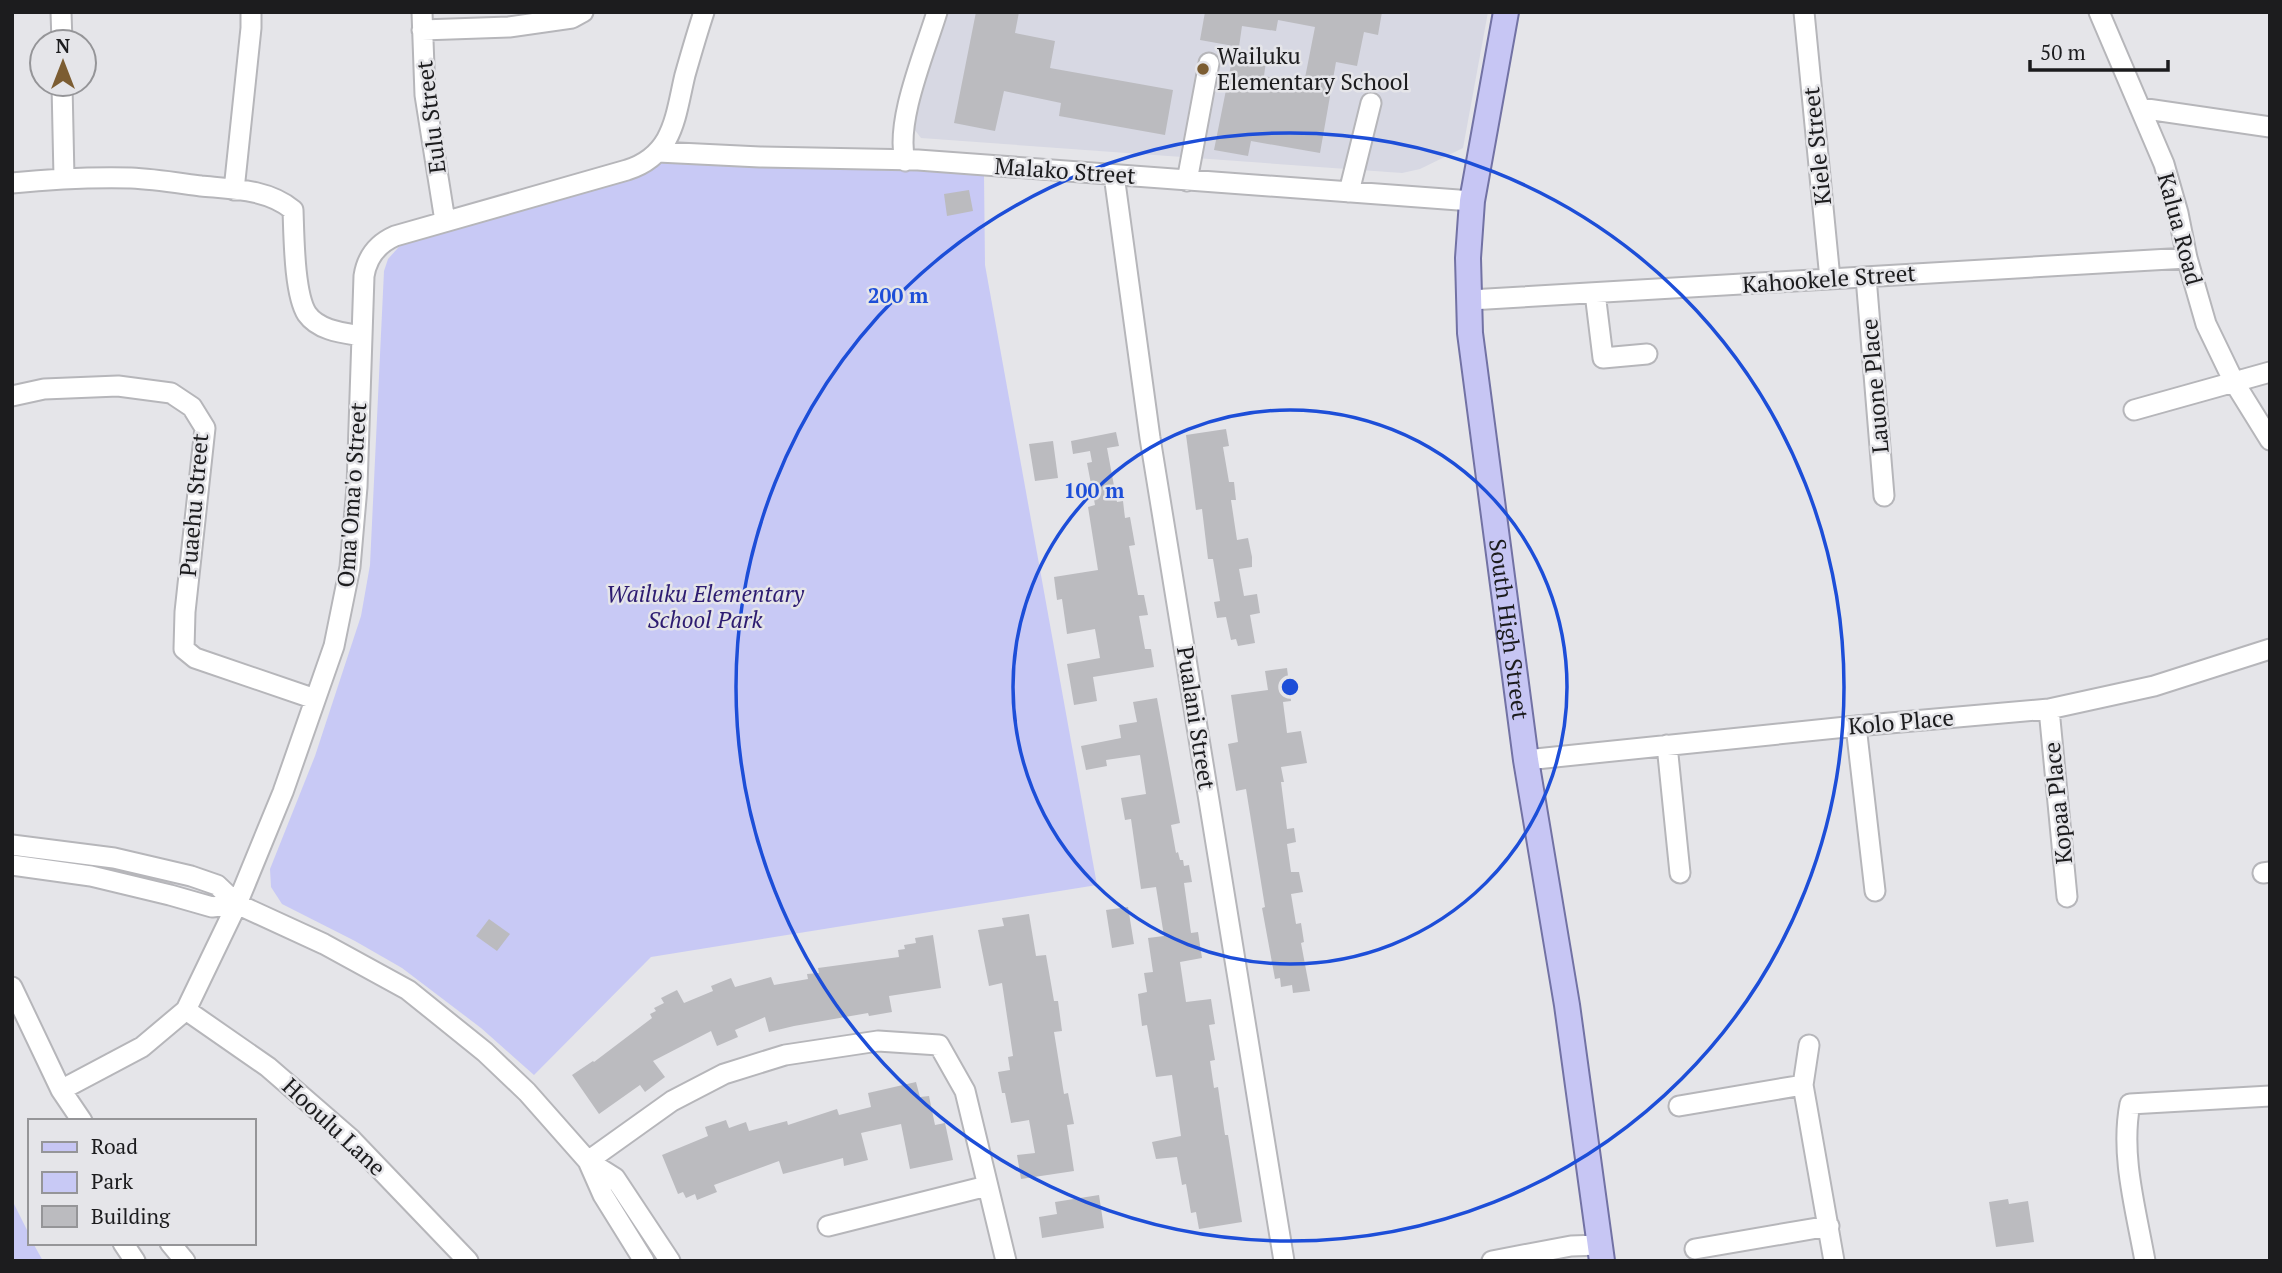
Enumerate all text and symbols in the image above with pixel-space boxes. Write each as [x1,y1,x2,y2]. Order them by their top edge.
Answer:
north arrow [28,28,98,98]
scale bar [2030,28,2168,72]
text: N [56,33,71,58]
text: 50 m [2040,38,2086,66]
place label: Wailuku Elementary School [1217,40,1410,97]
street label: Eulu Street [408,58,453,175]
marker: Wailuku Elementary School [1195,61,1211,77]
street label: Kiele Street [1795,85,1838,207]
street label: Malako Street [993,150,1137,191]
street label: Kalua Road [2151,169,2210,289]
street label: Kahookele Street [1741,257,1917,300]
text: 200 m [868,281,929,309]
street label: Lauone Place [1853,317,1896,455]
street label: Oma'Oma'o Street [330,401,373,589]
street label: Puaehu Street [172,432,215,578]
text: 100 m [1064,476,1125,504]
street label: South High Street [1482,537,1537,722]
park label: Wailuku Elementary School Park [606,578,804,635]
street label: Pualani Street [1170,644,1223,792]
centre of rings [1278,675,1302,699]
street label: Kolo Place [1847,701,1955,742]
street label: Kopaa Place [2036,741,2079,866]
street label: Hooulu Lane [276,1071,393,1182]
legend [28,1119,256,1245]
text: Road [91,1132,138,1160]
text: Park [91,1167,133,1195]
text: Building [91,1202,171,1230]

